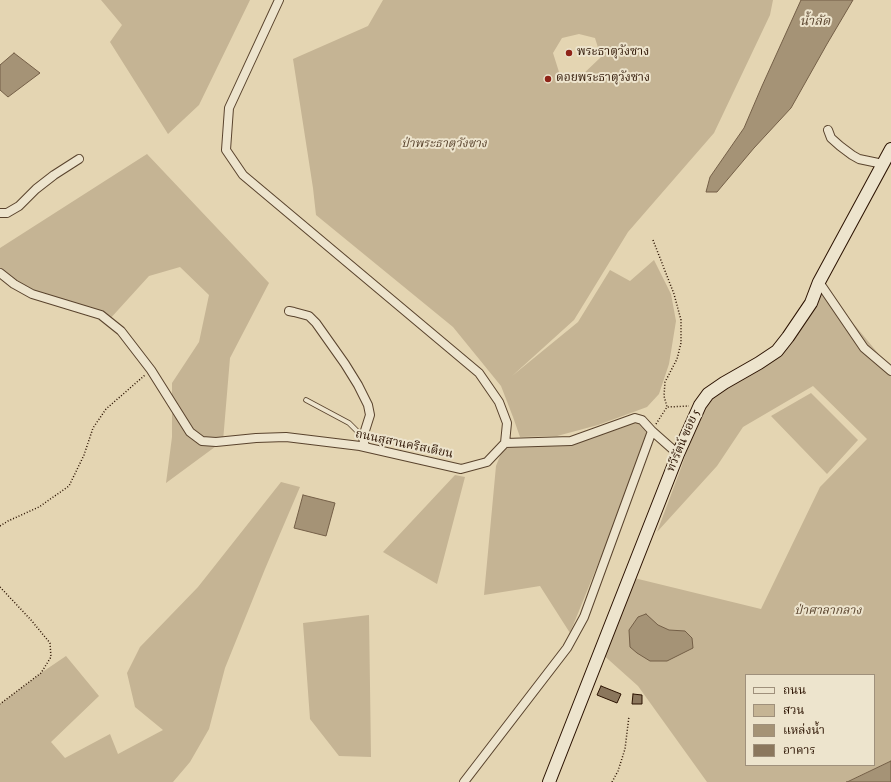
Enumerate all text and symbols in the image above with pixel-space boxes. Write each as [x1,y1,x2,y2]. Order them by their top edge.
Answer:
water label: น้ำลัด [800,14,830,30]
place label: พระธาตุวังซาง [577,46,649,60]
marker: พระธาตุวังซาง [564,48,574,58]
place label: ดอยพระธาตุวังซาง [556,72,650,86]
marker: ดอยพระธาตุวังซาง [543,74,553,84]
park label: ป่าพระธาตุวังซาง [401,138,487,152]
street label: ทวีรัตน์ ซอย 5 [664,408,704,474]
street label: ถนนสุสานคริสเตียน [354,428,454,462]
park label: ป่าศาลากลาง [795,605,861,619]
legend [745,674,875,766]
text: ถนน [783,683,806,698]
text: สวน [783,703,804,718]
text: แหล่งน้ำ [783,723,825,738]
text: อาคาร [783,743,815,758]

